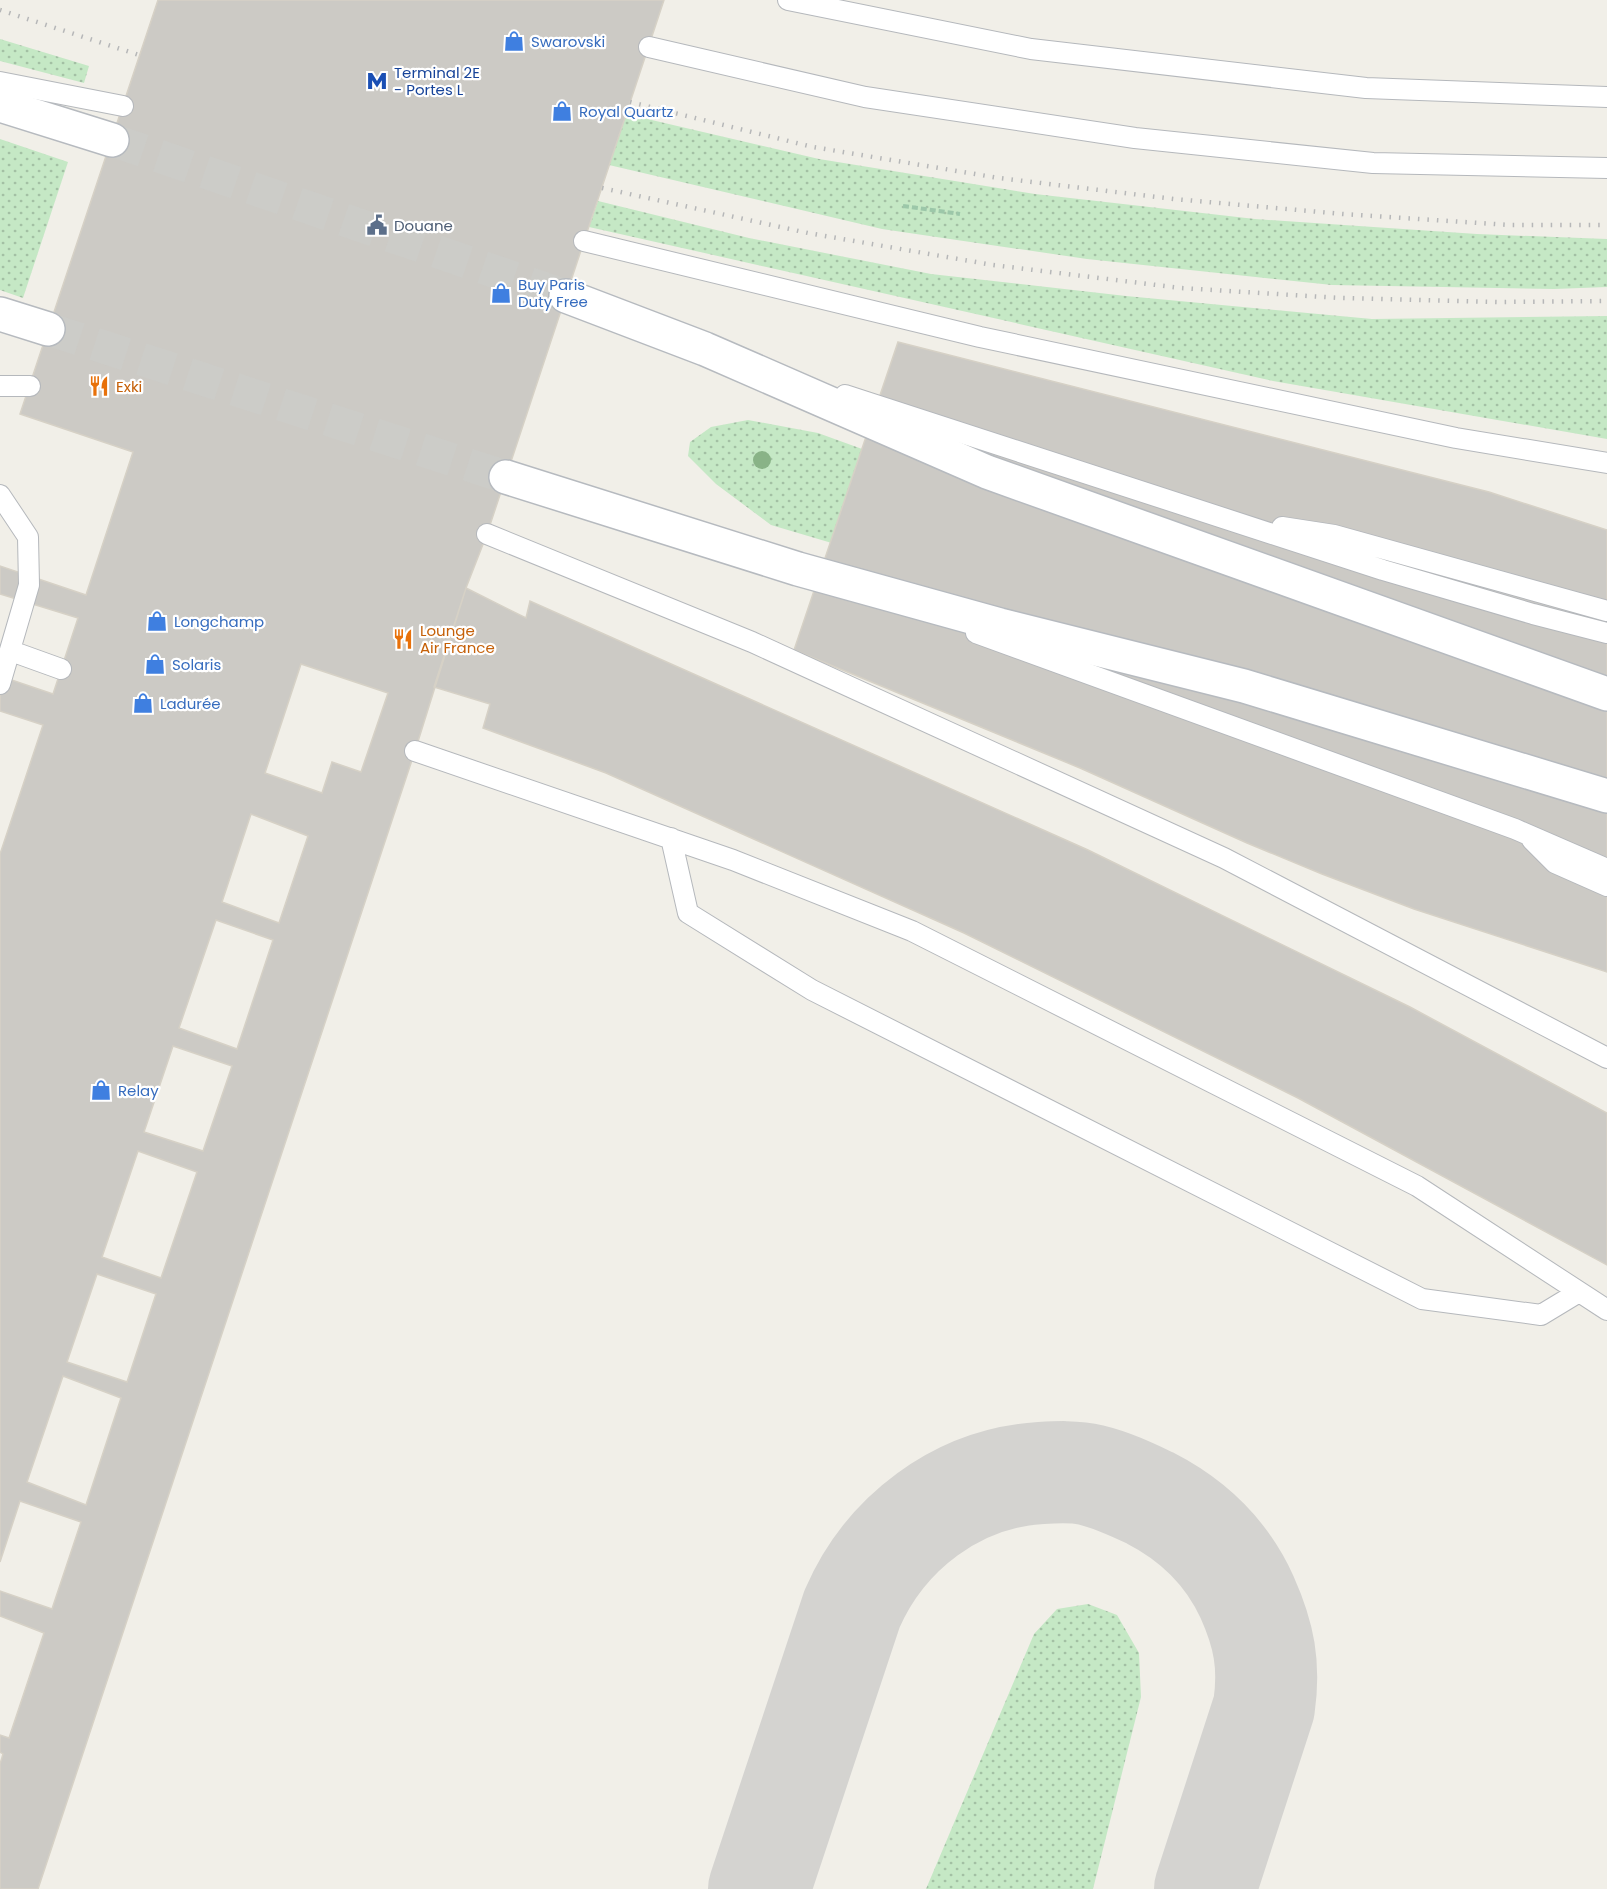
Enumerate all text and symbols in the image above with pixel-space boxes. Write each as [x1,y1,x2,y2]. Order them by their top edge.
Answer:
shop icon: Swarovski [502,29,526,53]
place label: Swarovski [531,31,605,52]
place label: Terminal 2E - Portes L [394,62,480,100]
metro station icon: Terminal 2E - Portes L [365,69,389,93]
shop icon: Royal Quartz [550,99,574,123]
place label: Royal Quartz [579,101,674,122]
public building icon: Douane [365,213,389,237]
place label: Douane [394,215,453,236]
place label: Buy Paris Duty Free [518,274,588,312]
shop icon: Buy Paris Duty Free [489,281,513,305]
restaurant icon: Exki [87,374,111,398]
place label: Exki [116,376,142,397]
shop icon: Longchamp [145,609,169,633]
place label: Longchamp [174,611,264,632]
place label: Lounge Air France [420,620,495,658]
restaurant icon: Lounge Air France [391,627,415,651]
shop icon: Solaris [143,652,167,676]
place label: Solaris [172,654,222,675]
shop icon: Ladurée [131,691,155,715]
place label: Ladurée [160,693,221,714]
shop icon: Relay [89,1078,113,1102]
place label: Relay [118,1080,159,1101]

